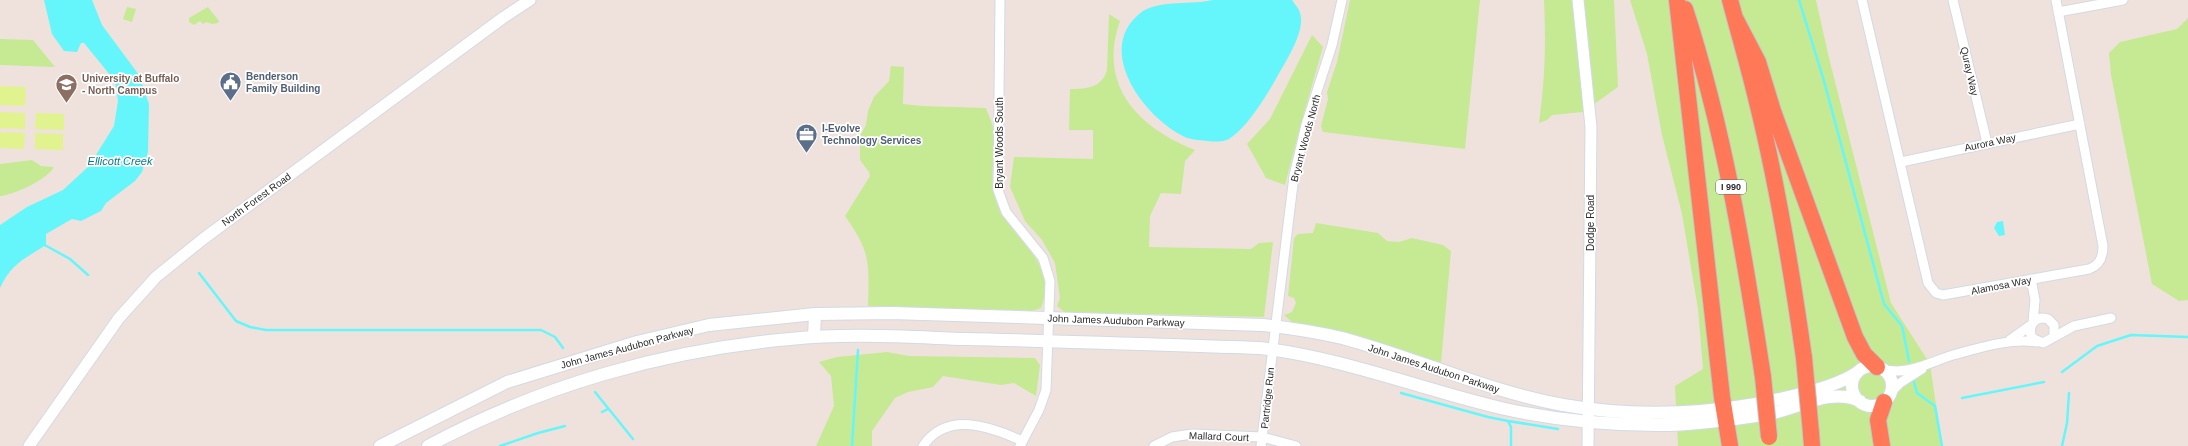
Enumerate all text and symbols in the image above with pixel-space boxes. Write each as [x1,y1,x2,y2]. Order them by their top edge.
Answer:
street label: Quray Way [1959,46,1980,97]
public building icon: Benderson Family Building [217,69,243,102]
school or university icon: University at Buffalo - North Campus [53,71,79,104]
place label: Benderson Family Building [246,71,320,94]
place label: University at Buffalo - North Campus [82,73,179,96]
street label: Bryant Woods North [1289,93,1322,183]
street label: Bryant Woods South [994,97,1005,189]
office icon: I-Evolve Technology Services [793,121,819,154]
place label: I-Evolve Technology Services [822,123,922,146]
street label: Aurora Way [1963,132,2017,153]
water label: Ellicott Creek [88,155,153,167]
street label: North Forest Road [220,171,293,228]
road number: I 990 [1716,180,1746,194]
street label: Dodge Road [1585,195,1596,251]
street label: Alamosa Way [1970,274,2032,297]
street label: John James Audubon Parkway [1047,313,1185,328]
street label: John James Audubon Parkway [559,324,695,371]
street label: John James Audubon Parkway [1367,342,1501,395]
street label: Partridge Run [1259,367,1276,429]
street label: Mallard Court [1189,430,1249,443]

